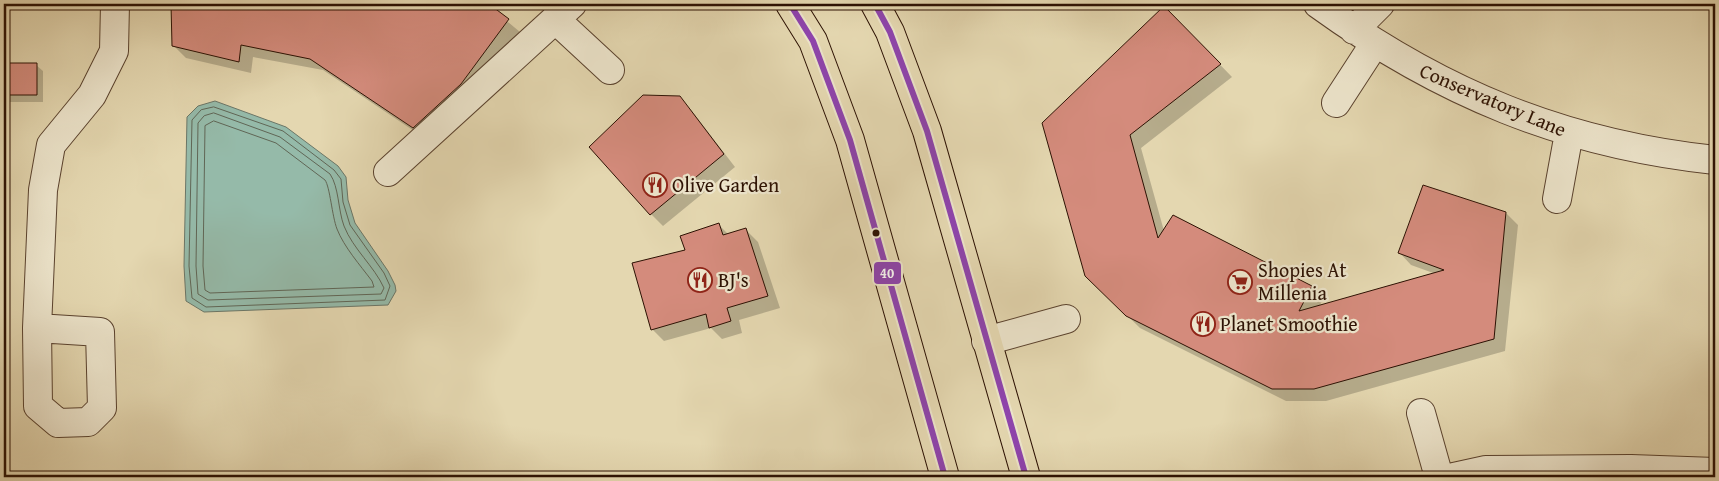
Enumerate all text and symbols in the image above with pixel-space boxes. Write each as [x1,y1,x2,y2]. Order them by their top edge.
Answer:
street label: Conservatory Lane [1415,56,1571,143]
place label: Olive Garden [672,170,779,199]
restaurant icon: Olive Garden [642,172,668,198]
unlabelled marker [871,228,881,238]
place label: Shopies At Millenia [1258,255,1347,307]
line badge: 40 [873,261,902,285]
text: 40 [880,263,894,283]
place label: BJ's [718,265,749,294]
restaurant icon: BJ's [687,267,713,293]
supermarket icon: Shopies At Millenia [1227,269,1253,295]
place label: Planet Smoothie [1220,309,1358,338]
restaurant icon: Planet Smoothie [1190,311,1216,337]

